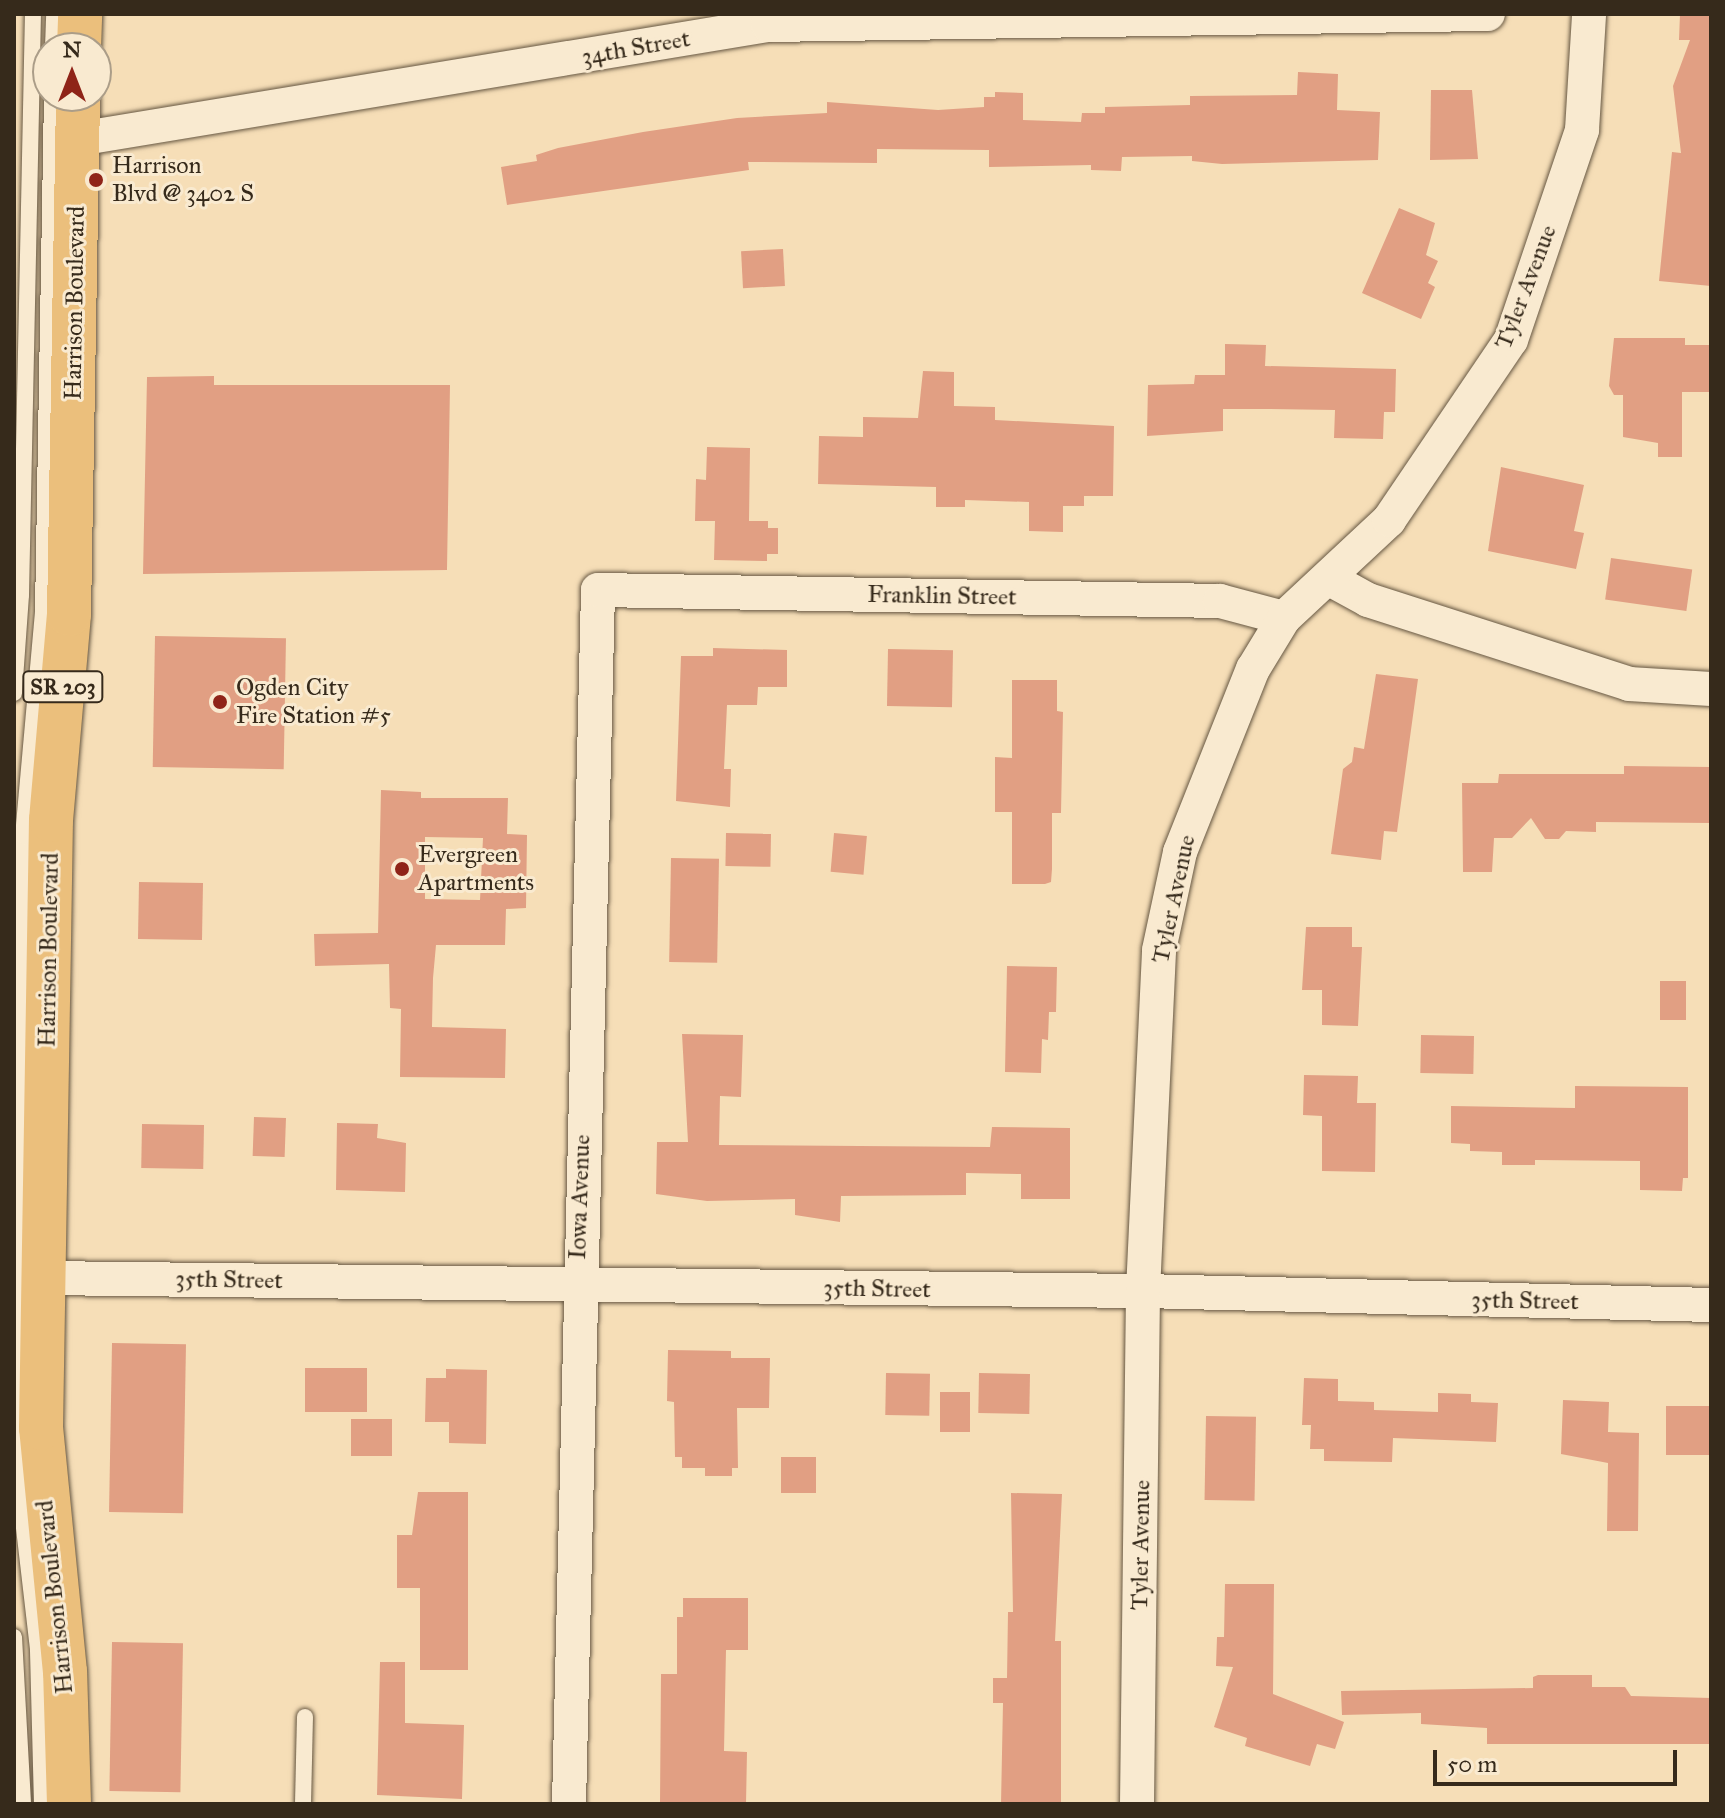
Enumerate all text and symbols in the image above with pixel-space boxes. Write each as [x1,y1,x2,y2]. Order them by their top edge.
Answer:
street label: 34th Street [580,24,692,72]
north arrow [32,32,112,112]
text: N [63,36,81,63]
place label: Harrison Blvd @ 3402 S [112,152,254,208]
marker: Harrison Blvd @ 3402 S [87,171,105,189]
street label: Harrison Boulevard [59,206,91,400]
street label: Tyler Avenue [1489,221,1563,353]
street label: Franklin Street [867,580,1017,612]
road number: SR 203 [21,669,105,705]
place label: Ogden City Fire Station #5 [236,674,391,730]
marker: Ogden City Fire Station #5 [211,693,229,711]
street label: Tyler Avenue [1146,832,1202,966]
place label: Evergreen Apartments [418,841,534,897]
street label: Harrison Boulevard [33,853,65,1047]
marker: Evergreen Apartments [393,860,411,878]
street label: Iowa Avenue [563,1134,597,1260]
street label: 35th Street [175,1265,283,1295]
street label: 35th Street [823,1274,931,1304]
street label: 35th Street [1471,1286,1579,1316]
street label: Tyler Avenue [1125,1480,1157,1610]
street label: Harrison Boulevard [31,1499,79,1695]
scale bar [1437,1734,1681,1784]
text: 50 m [1447,1749,1497,1779]

